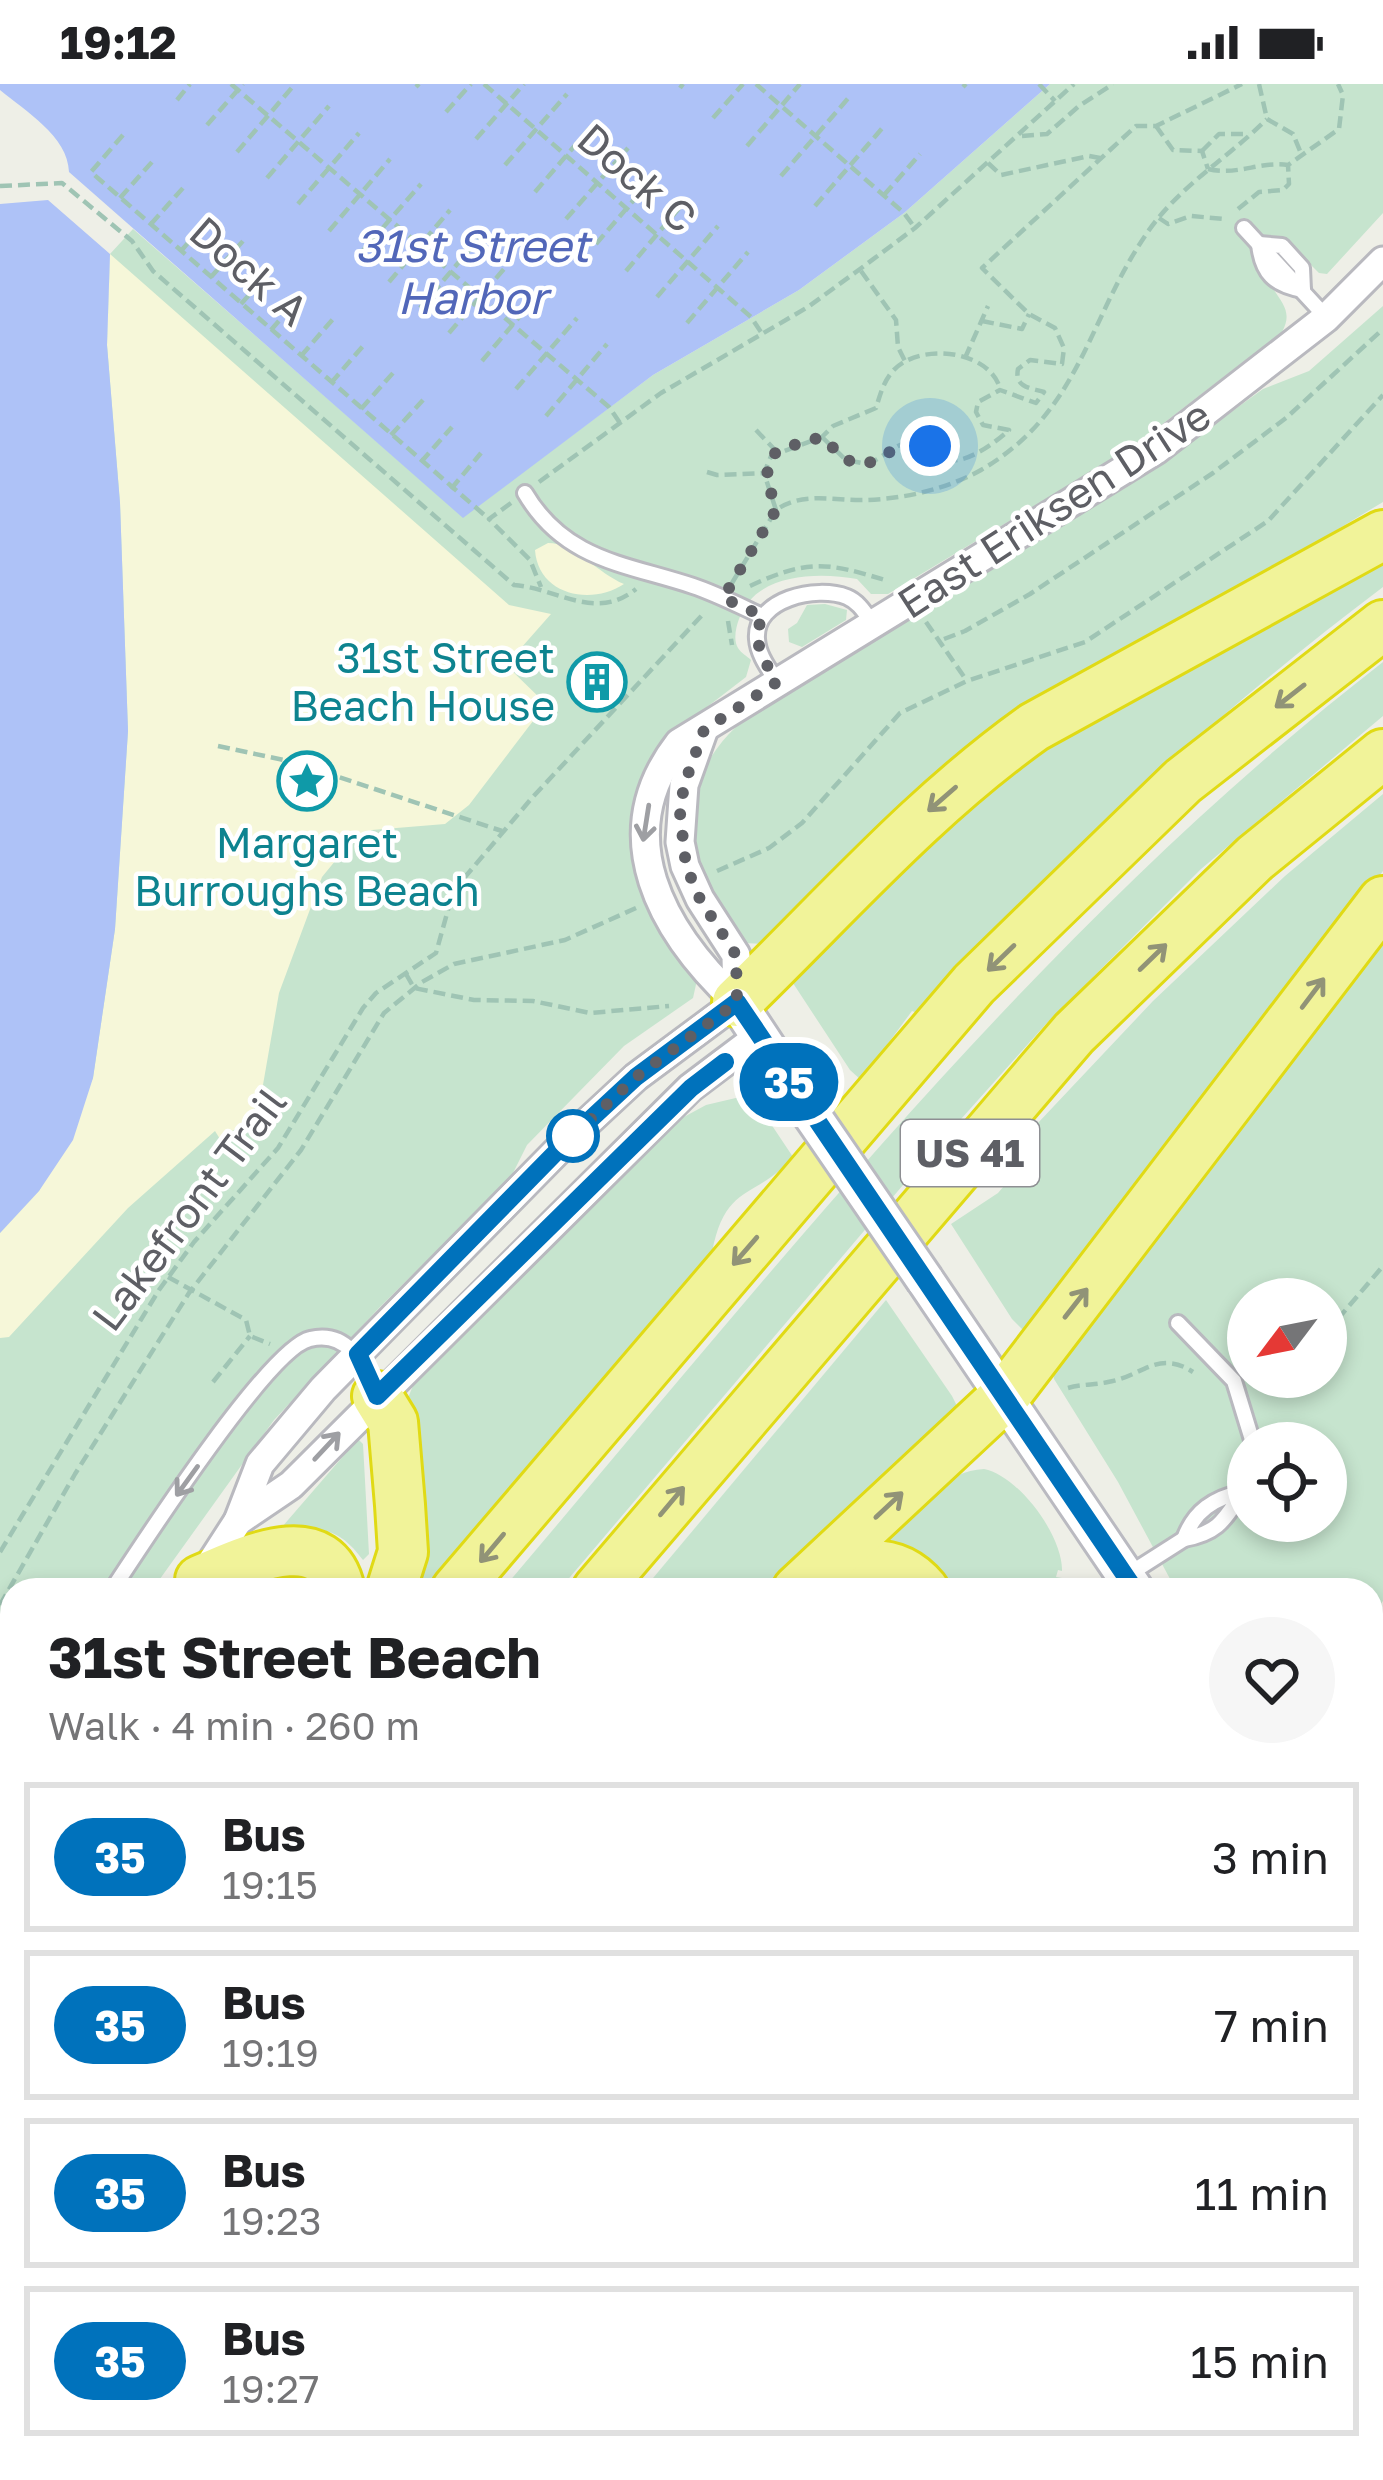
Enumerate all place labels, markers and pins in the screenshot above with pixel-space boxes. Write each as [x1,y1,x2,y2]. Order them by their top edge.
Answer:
place label: 31st Street Beach House [290,632,555,730]
building icon: 31st Street Beach House [566,651,628,713]
place icon: Margaret Burroughs Beach [276,750,338,812]
place label: Margaret Burroughs Beach [134,817,480,915]
unlabelled marker [548,1111,598,1161]

